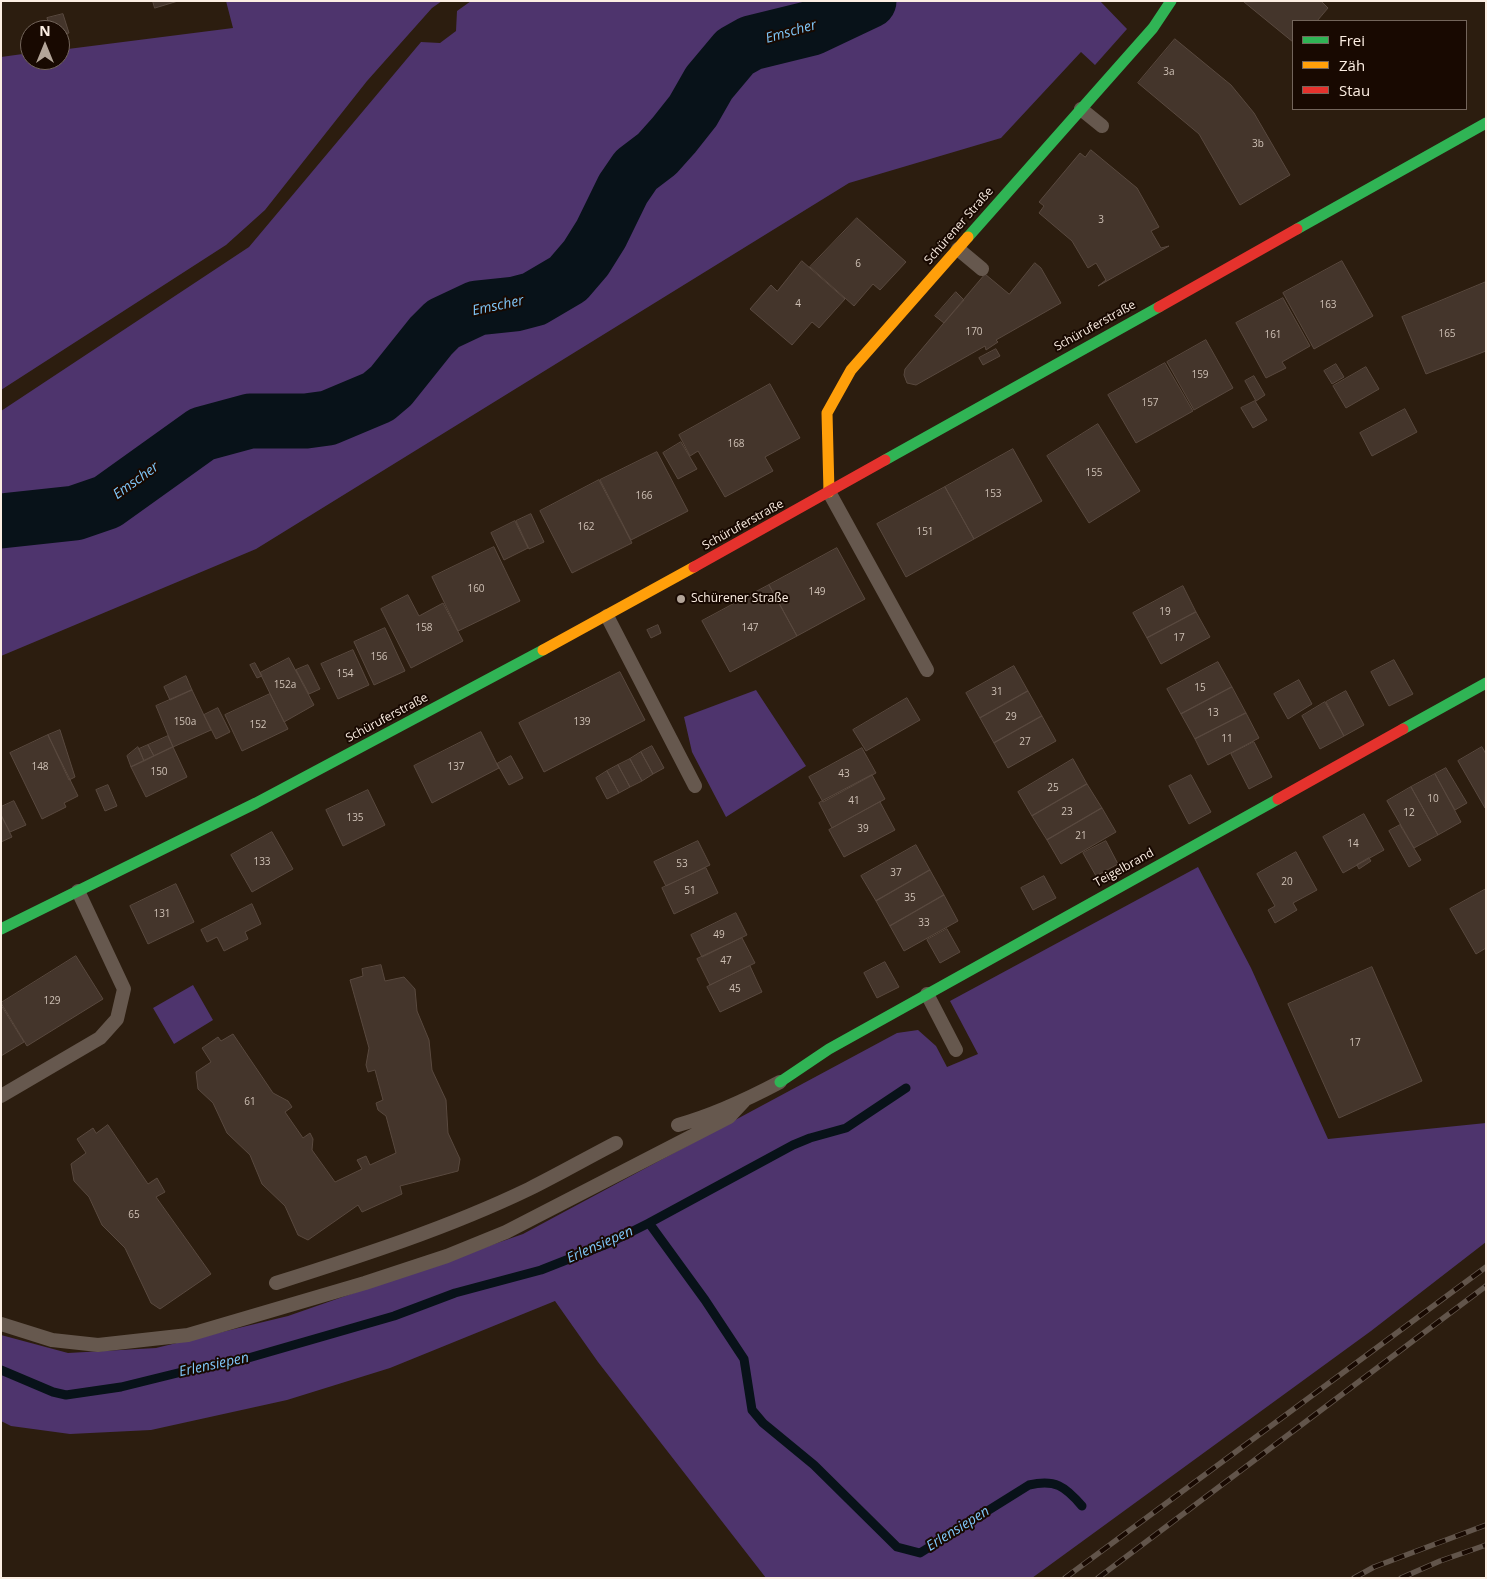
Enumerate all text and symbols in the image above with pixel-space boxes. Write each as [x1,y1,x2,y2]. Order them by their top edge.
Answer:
water label: Emscher [764,17,818,47]
north arrow [20,20,70,70]
legend [1292,20,1467,110]
text: N [39,21,51,40]
text: Frei [1339,30,1365,50]
text: Zäh [1339,55,1365,75]
house number: 3a [1163,66,1175,78]
text: Stau [1339,80,1370,100]
house number: 3b [1252,138,1264,150]
street label: Schürener Straße [922,185,996,267]
house number: 3 [1098,214,1104,226]
house number: 6 [855,258,861,270]
water label: Emscher [471,292,525,320]
house number: 4 [795,298,801,310]
street label: Schüruferstraße [1052,298,1138,354]
house number: 163 [1319,299,1337,311]
house number: 170 [965,326,983,338]
house number: 165 [1438,328,1456,340]
house number: 161 [1264,329,1282,341]
house number: 159 [1191,369,1209,381]
house number: 157 [1141,397,1159,409]
house number: 168 [727,438,745,450]
water label: Emscher [110,459,162,503]
house number: 155 [1085,467,1103,479]
house number: 153 [984,488,1002,500]
house number: 166 [635,490,653,502]
street label: Schüruferstraße [700,497,786,553]
house number: 162 [577,521,595,533]
house number: 151 [916,526,934,538]
house number: 160 [467,583,485,595]
house number: 149 [808,586,826,598]
place label: Schürener Straße [691,592,788,606]
marker: Schürener Straße [675,593,687,605]
house number: 19 [1159,606,1171,618]
house number: 158 [415,622,433,634]
house number: 147 [741,622,759,634]
house number: 17 [1173,632,1185,644]
house number: 156 [370,651,388,663]
house number: 154 [336,668,354,680]
house number: 152a [274,679,296,691]
house number: 15 [1194,682,1206,694]
house number: 31 [991,686,1003,698]
street label: Schüruferstraße [344,690,430,746]
house number: 13 [1207,707,1219,719]
house number: 29 [1005,711,1017,723]
house number: 150a [174,716,196,728]
house number: 139 [573,716,591,728]
house number: 152 [249,719,267,731]
house number: 11 [1221,733,1233,745]
house number: 27 [1019,736,1031,748]
house number: 148 [31,761,49,773]
house number: 137 [447,761,465,773]
house number: 150 [150,766,168,778]
house number: 43 [838,768,850,780]
house number: 25 [1047,782,1059,794]
house number: 10 [1427,793,1439,805]
house number: 41 [848,795,860,807]
house number: 23 [1061,806,1073,818]
house number: 12 [1403,807,1415,819]
house number: 135 [346,812,364,824]
house number: 39 [857,823,869,835]
house number: 21 [1075,830,1087,842]
house number: 14 [1347,838,1359,850]
street label: Teigelbrand [1092,846,1156,890]
house number: 133 [253,856,271,868]
house number: 53 [676,858,688,870]
house number: 37 [890,867,902,879]
house number: 20 [1281,876,1293,888]
house number: 51 [684,885,696,897]
house number: 35 [904,892,916,904]
house number: 131 [153,908,171,920]
house number: 33 [918,917,930,929]
house number: 49 [713,929,725,941]
house number: 47 [720,955,732,967]
house number: 45 [729,983,741,995]
house number: 129 [43,995,61,1007]
house number: 17 [1349,1037,1361,1049]
house number: 61 [244,1096,256,1108]
house number: 65 [128,1209,140,1221]
water label: Erlensiepen [564,1223,636,1267]
water label: Erlensiepen [178,1349,250,1381]
water label: Erlensiepen [923,1503,993,1555]

